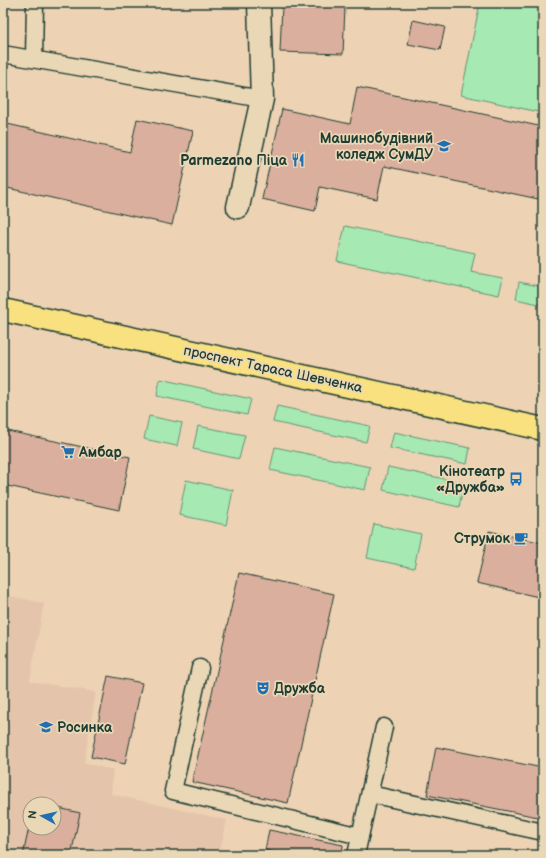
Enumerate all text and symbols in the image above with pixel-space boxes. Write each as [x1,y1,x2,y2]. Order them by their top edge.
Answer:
place label: Машинобудівний коледж СумДУ [320,130,433,163]
school or university icon: Машинобудівний коледж СумДУ [436,138,452,154]
place label: Parmezano Піца [180,152,288,169]
restaurant icon: Parmezano Піца [290,152,306,168]
street label: проспект Тараса Шевченка [182,342,365,396]
supermarket icon: Амбар [60,444,76,460]
place label: Амбар [78,444,122,461]
place label: Кінотеатр «Дружба» [436,463,506,496]
bus stop icon: Кінотеатр «Дружба» [508,471,524,487]
place label: Струмок [454,530,510,547]
cafe icon: Струмок [513,530,529,546]
theatre icon: Дружба [255,680,271,696]
place label: Дружба [274,680,326,697]
school or university icon: Росинка [38,719,54,735]
place label: Росинка [57,719,113,736]
north arrow [22,796,62,836]
text: N [26,810,40,820]

